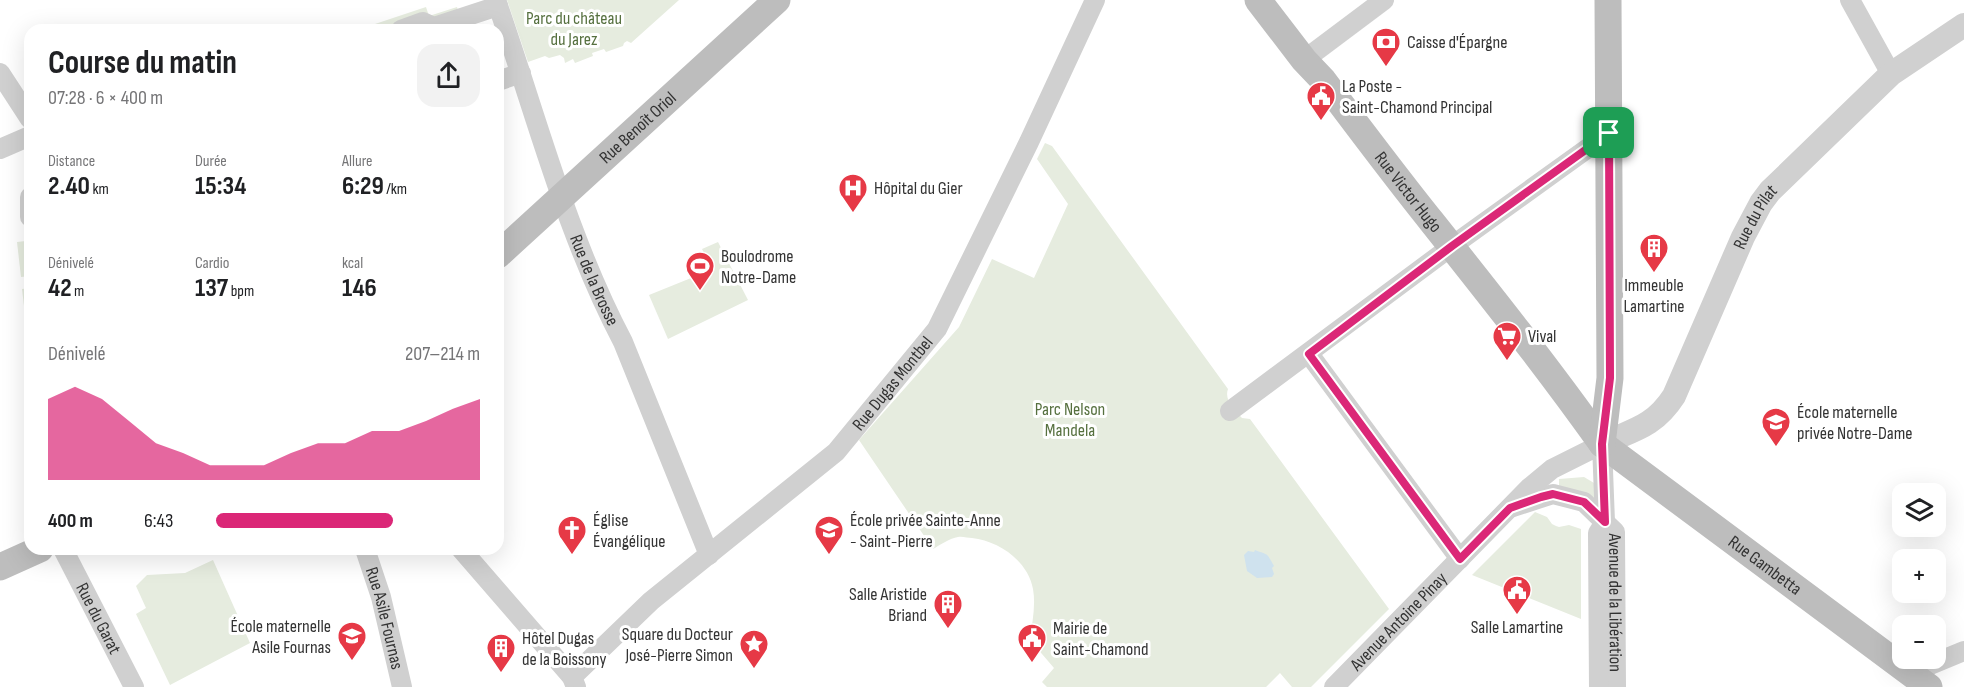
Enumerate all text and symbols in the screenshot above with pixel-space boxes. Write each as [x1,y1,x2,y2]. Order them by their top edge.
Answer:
park label: Parc du château du Jarez [526,8,622,50]
bank icon: Caisse d'Épargne [1370,26,1402,68]
place label: Caisse d'Épargne [1407,32,1507,53]
text: Course du matin [48,43,237,83]
button: share [417,44,480,107]
place label: La Poste - Saint-Chamond Principal [1342,76,1492,118]
public building icon: La Poste - Saint-Chamond Principal [1305,80,1337,122]
text: 07:28 · 6 × 400 m [48,86,163,110]
street label: Rue Benoît Oriol [595,87,680,168]
pin [1583,107,1634,158]
icon: arrive [1592,116,1625,149]
street label: Rue Victor Hugo [1370,147,1447,236]
text: Distance [48,152,95,171]
text: Durée [195,152,227,171]
text: Allure [342,152,372,171]
text: 2.40 [48,171,90,202]
text: 15:34 [195,171,246,202]
text: 6:29 [342,171,384,202]
hospital icon: Hôpital du Gier [837,172,869,214]
place label: Hôpital du Gier [874,178,963,199]
street label: Rue du Pilat [1729,179,1781,252]
text: km [90,180,109,199]
text: /km [384,180,407,199]
street label: Rue de la Brosse [566,232,623,329]
building icon: Immeuble Lamartine [1638,232,1670,274]
place label: Boulodrome Notre-Dame [721,246,796,288]
sports icon: Boulodrome Notre-Dame [684,250,716,292]
text: Dénivelé [48,254,94,273]
text: Cardio [195,254,229,273]
text: kcal [342,254,363,273]
text: 42 [48,273,72,304]
text: 137 [195,273,228,304]
text: 146 [342,273,377,304]
place label: Immeuble Lamartine [1623,275,1685,317]
text: m [72,282,84,301]
text: bpm [228,282,254,301]
supermarket icon: Vival [1491,320,1523,362]
place label: Vival [1528,326,1556,347]
street label: Rue Dugas Montbel [848,332,937,435]
text: Dénivelé [48,342,106,366]
text: 207–214 m [405,342,480,366]
park label: Parc Nelson Mandela [1035,399,1105,441]
place label: École maternelle privée Notre-Dame [1797,402,1912,444]
school or university icon: École maternelle privée Notre-Dame [1760,406,1792,448]
map controls [1892,483,1946,669]
button: layers [1892,483,1946,537]
text: 400 m [48,509,93,533]
text: 6:43 [144,509,173,533]
place label: Église Évangélique [593,510,665,552]
place label: École privée Sainte-Anne - Saint-Pierre [850,510,1001,552]
church icon: Église Évangélique [556,514,588,556]
school or university icon: École privée Sainte-Anne - Saint-Pierre [813,514,845,556]
street label: Rue Gambetta [1724,531,1806,599]
street label: Avenue de la Libération [1605,533,1626,672]
button: + [1892,549,1946,603]
street label: Rue Asile Fournas [361,564,408,671]
street label: Avenue Antoine Pinay [1345,568,1451,676]
public building icon: Salle Lamartine [1501,574,1533,616]
street label: Rue du Garat [72,579,126,658]
place label: Salle Aristide Briand [849,584,927,626]
building icon: Salle Aristide Briand [932,588,964,630]
button: − [1892,615,1946,669]
place label: École maternelle Asile Fournas [231,616,331,658]
place label: Salle Lamartine [1471,617,1563,638]
place label: Mairie de Saint-Chamond [1053,618,1149,660]
school or university icon: École maternelle Asile Fournas [336,620,368,662]
public building icon: Mairie de Saint-Chamond [1016,622,1048,664]
place label: Square du Docteur José-Pierre Simon [622,624,733,666]
place label: Hôtel Dugas de la Boissony [522,628,606,670]
place icon: Square du Docteur José-Pierre Simon [738,628,770,670]
building icon: Hôtel Dugas de la Boissony [485,632,517,674]

